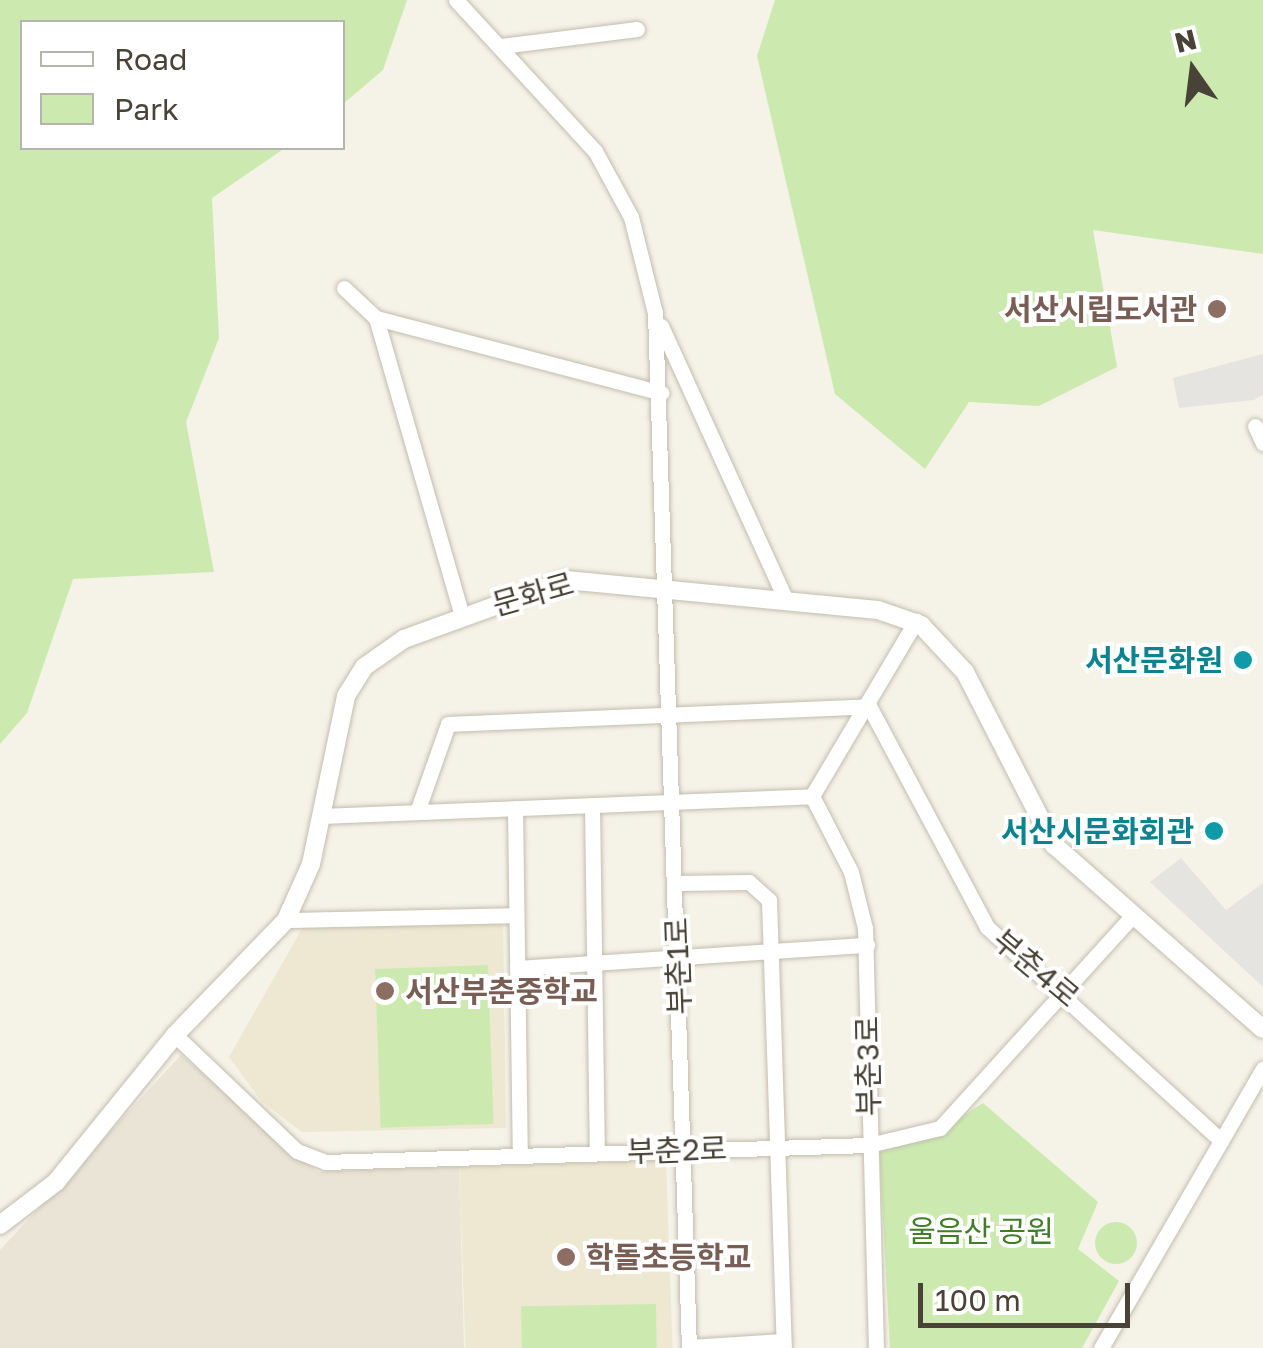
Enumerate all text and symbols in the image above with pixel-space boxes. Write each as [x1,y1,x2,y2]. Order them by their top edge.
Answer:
legend [20,20,345,150]
north arrow [1143,20,1243,120]
text: N [1171,22,1200,59]
text: Road [114,41,188,77]
text: Park [114,91,179,127]
place label: 서산시립도서관 [1004,291,1197,327]
marker: 서산시립도서관 [1206,298,1228,320]
street label: 문화로 [488,565,578,623]
place label: 서산문화원 [1085,642,1223,678]
marker: 서산문화원 [1232,649,1254,671]
place label: 서산시문화회관 [1001,813,1194,849]
marker: 서산시문화회관 [1203,820,1225,842]
street label: 부춘1로 [658,917,698,1015]
street label: 부춘4로 [986,922,1086,1014]
place label: 서산부춘중학교 [405,973,598,1009]
marker: 서산부춘중학교 [374,980,396,1002]
street label: 부춘3로 [849,1016,887,1116]
street label: 부춘2로 [626,1130,728,1170]
park label: 울음산 공원 [908,1213,1054,1249]
place label: 학돌초등학교 [586,1239,752,1275]
marker: 학돌초등학교 [555,1246,577,1268]
scale bar [923,1263,1136,1325]
text: 100 m [935,1282,1021,1318]

